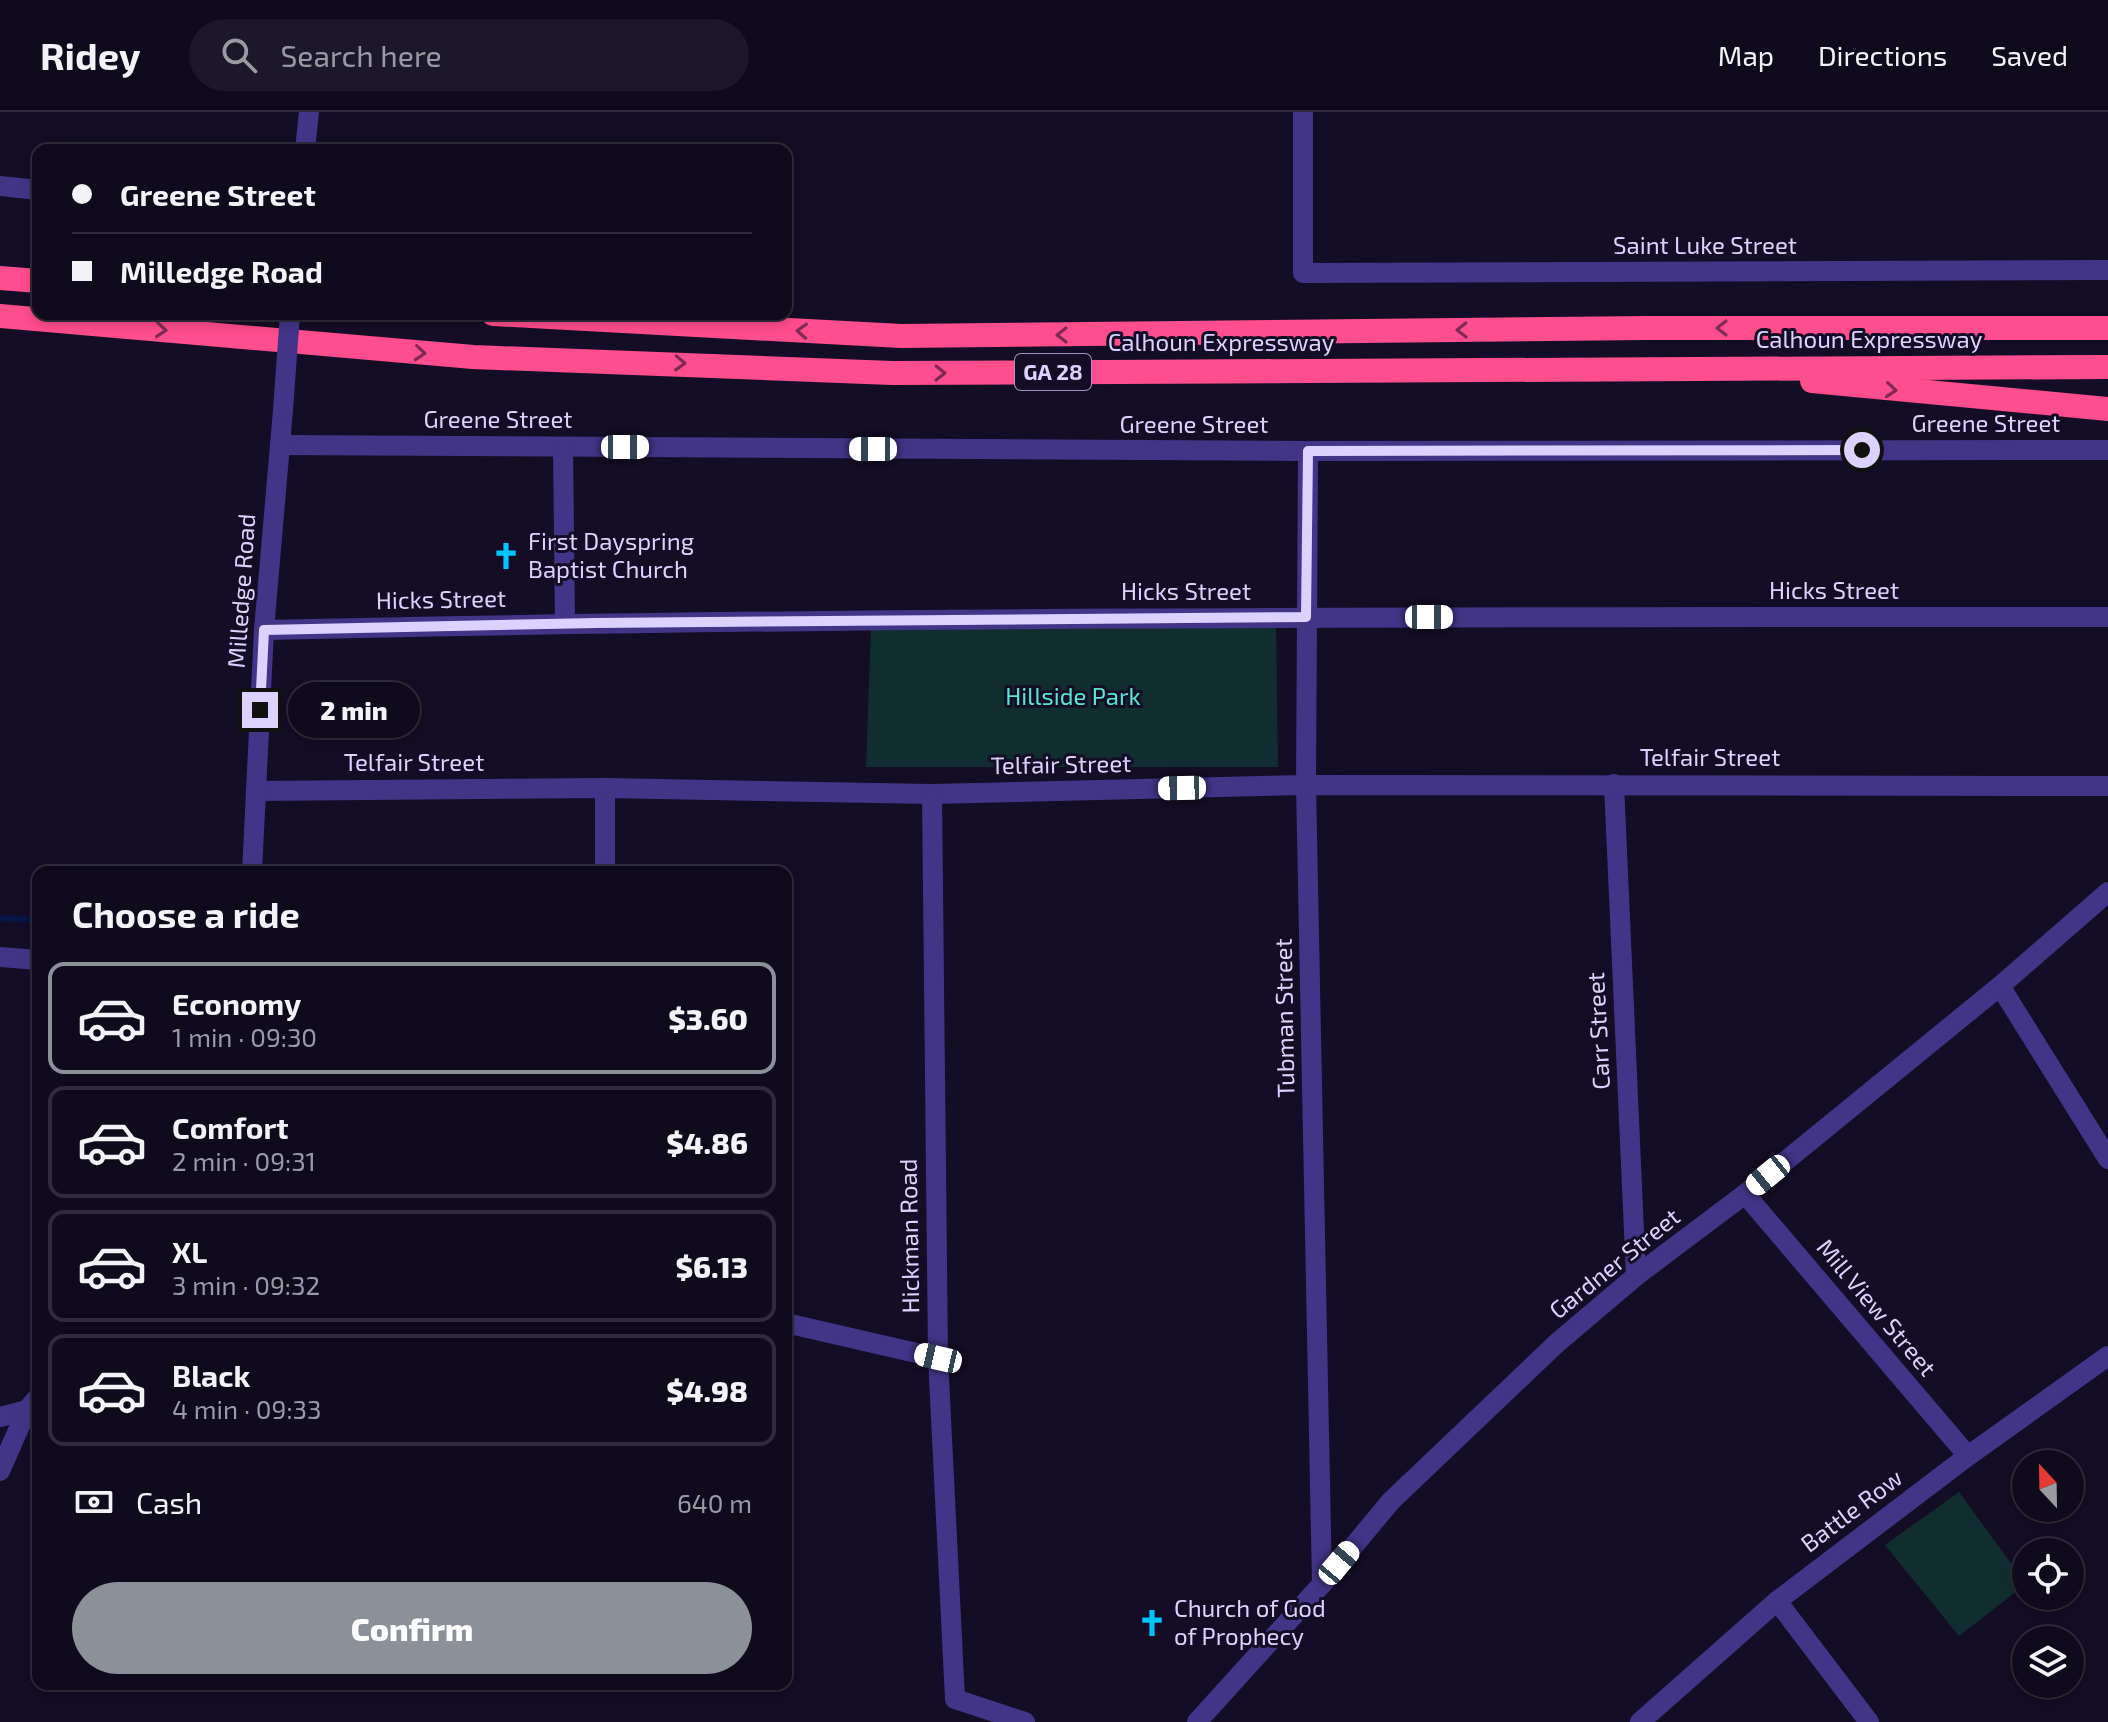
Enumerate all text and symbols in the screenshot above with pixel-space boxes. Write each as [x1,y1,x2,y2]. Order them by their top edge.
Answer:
search box [189,19,749,91]
text: Ridey [40,32,141,78]
icon: search [217,33,261,77]
text: Search here [281,37,442,73]
text: Map [1718,38,1774,72]
text: Directions [1818,38,1947,72]
text: Saved [1991,38,2068,72]
text: Greene Street [120,176,316,212]
street label: Saint Luke Street [1613,230,1797,259]
text: Milledge Road [120,253,323,289]
one-way arrow [1715,319,1728,337]
one-way arrow [155,321,168,338]
one-way arrow [1455,321,1468,339]
one-way arrow [795,323,808,340]
street label: Calhoun Expressway [1756,324,1983,353]
one-way arrow [1055,326,1068,344]
street label: Calhoun Expressway [1108,327,1335,356]
one-way arrow [414,344,427,361]
road number: GA 28 [1015,354,1091,390]
one-way arrow [674,355,687,372]
one-way arrow [934,364,947,382]
one-way arrow [1885,381,1898,398]
street label: Greene Street [423,404,573,433]
street label: Greene Street [1911,408,2061,437]
street label: Greene Street [1119,409,1269,438]
route start [1844,432,1880,468]
car [601,435,649,459]
car [849,437,897,461]
street label: Milledge Road [221,513,260,669]
place label: First Dayspring Baptist Church [528,526,694,583]
church icon: First Dayspring Baptist Church [491,541,521,571]
street label: Hicks Street [1769,575,1899,604]
street label: Hicks Street [1121,576,1251,605]
street label: Hicks Street [376,583,506,614]
car [1405,605,1453,629]
park label: Hillside Park [1005,681,1141,710]
callout: 2 min [288,682,420,738]
route end [242,692,278,728]
text: 2 min [320,694,388,725]
street label: Telfair Street [1640,742,1780,771]
street label: Telfair Street [344,747,484,776]
street label: Telfair Street [990,748,1132,779]
car [1158,776,1206,800]
text: Choose a ride [72,892,300,935]
street label: Tubman Street [1268,938,1299,1098]
street label: Carr Street [1580,972,1615,1091]
icon: car [76,982,148,1054]
text: Economy [172,985,301,1021]
text: $3.60 [668,1000,748,1036]
text: 1 min · 09:30 [172,1021,317,1052]
icon: car [76,1106,148,1178]
text: Comfort [172,1109,289,1145]
text: $4.86 [666,1124,748,1160]
text: 2 min · 09:31 [172,1145,316,1176]
car [1742,1151,1794,1199]
street label: Hickman Road [893,1158,924,1314]
street label: Gardner Street [1543,1201,1685,1324]
icon: car [76,1230,148,1302]
text: XL [172,1233,207,1269]
street label: Mill View Street [1811,1233,1943,1382]
text: $6.13 [675,1248,748,1284]
text: 3 min · 09:32 [172,1269,320,1300]
car [912,1341,964,1375]
icon: car [76,1354,148,1426]
text: Black [172,1357,250,1393]
text: $4.98 [666,1372,748,1408]
text: 4 min · 09:33 [172,1393,321,1424]
north arrow [2012,1450,2084,1522]
map controls [2012,1450,2084,1698]
street label: Battle Row [1795,1462,1908,1557]
icon: cash [72,1480,116,1524]
text: Cash [136,1484,202,1520]
text: 640 m [677,1487,752,1518]
car [1314,1537,1364,1589]
button: locate [2012,1538,2084,1610]
button: Confirm [72,1582,752,1674]
place label: Church of God of Prophecy [1174,1593,1326,1650]
church icon: Church of God of Prophecy [1137,1608,1167,1638]
button: layers [2012,1626,2084,1698]

